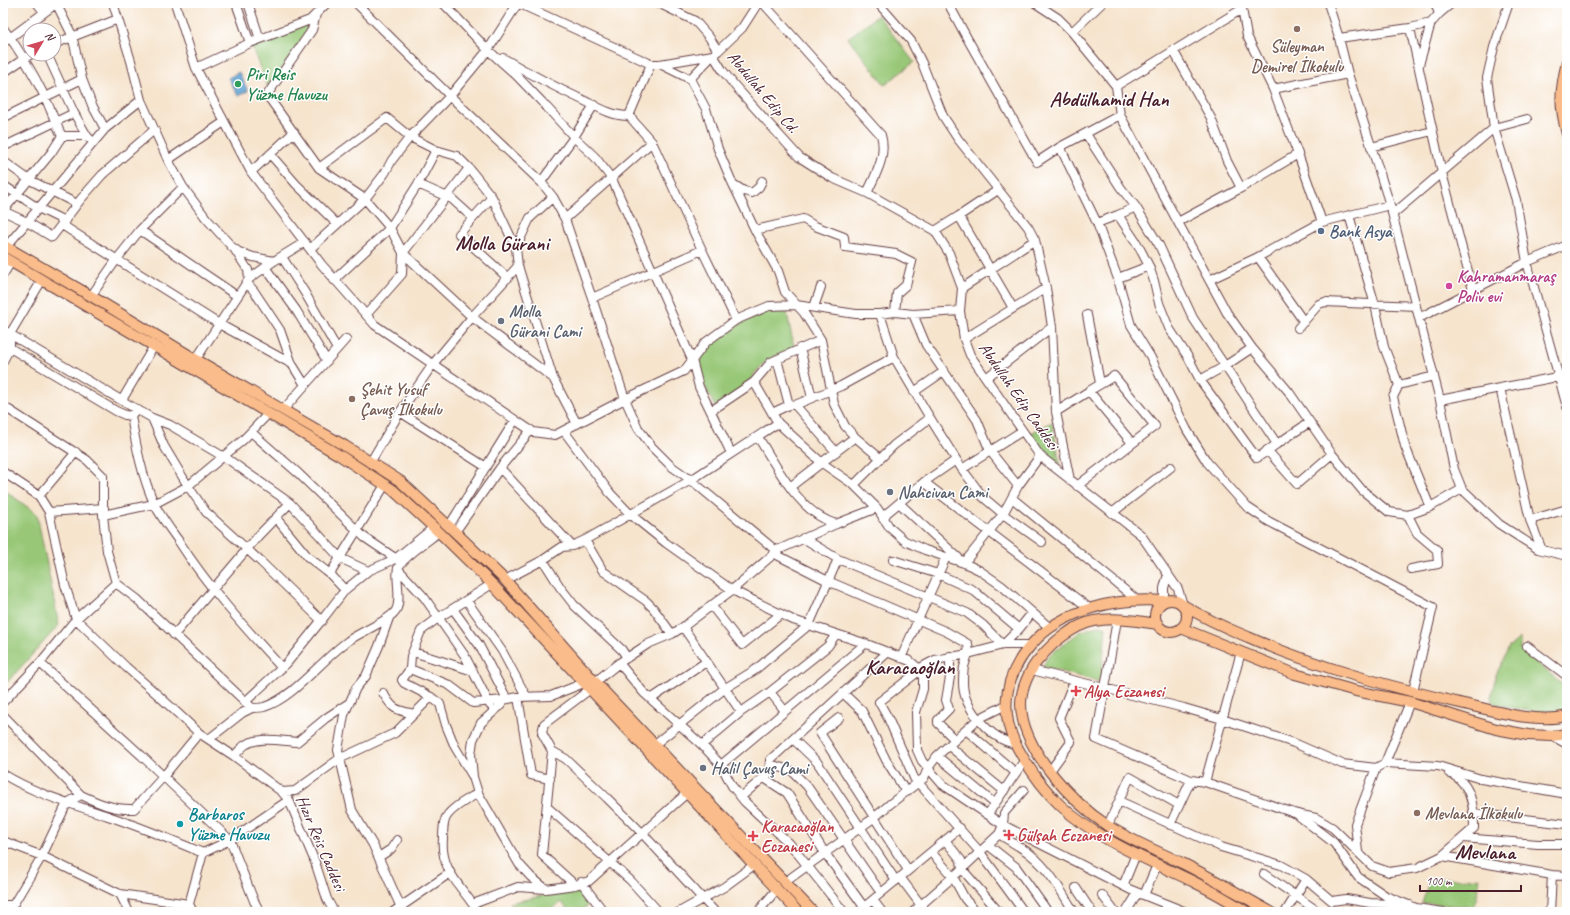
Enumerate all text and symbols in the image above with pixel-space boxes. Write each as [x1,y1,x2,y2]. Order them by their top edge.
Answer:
north arrow [22,22,62,62]
marker: Süleyman Demirel İlkokulu [1292,24,1302,34]
text: N [42,29,59,45]
place label: Süleyman Demirel İlkokulu [1251,36,1345,77]
street label: Abdullah Edip Cd. [723,47,804,138]
place label: Piri Reis Yüzme Havuzu [246,64,328,105]
marker: Piri Reis Yüzme Havuzu [233,79,243,89]
district label: Abdülhamid Han [1049,86,1169,112]
place label: Bank Asya [1329,221,1393,242]
marker: Bank Asya [1316,226,1326,236]
district label: Molla Gürani [455,230,551,256]
place label: Kahramanmaraş Poliv evi [1457,266,1557,307]
marker: Kahramanmaraş Poliv evi [1444,281,1454,291]
place label: Molla Gürani Cami [509,301,583,342]
marker: Molla Gürani Cami [496,316,506,326]
street label: Abdullah Edip Caddesi [974,338,1065,456]
place label: Şehit Yusuf Çavuş İlkokulu [360,379,443,421]
marker: Şehit Yusuf Çavuş İlkokulu [347,394,357,404]
place label: Nahcivan Cami [898,482,990,503]
marker: Nahcivan Cami [885,487,895,497]
district label: Karacaoğlan [865,654,955,680]
place label: Alya Eczanesi [1084,681,1167,702]
marker: Alya Eczanesi [1071,686,1081,696]
place label: Halil Çavuş Cami [711,758,810,780]
marker: Halil Çavuş Cami [698,763,708,773]
street label: Hızır Reis Caddesi [291,792,351,896]
place label: Mevlana İlkokulu [1425,803,1524,824]
place label: Barbaros Yüzme Havuzu [188,804,270,845]
marker: Mevlana İlkokulu [1412,808,1422,818]
place label: Karacaoğlan Eczanesi [761,816,835,857]
marker: Barbaros Yüzme Havuzu [175,819,185,829]
place label: Gülşah Eczanesi [1017,825,1113,846]
marker: Gülşah Eczanesi [1004,830,1014,840]
marker: Karacaoğlan Eczanesi [748,831,758,841]
district label: Mevlana [1455,839,1517,865]
scale bar [1420,867,1521,893]
text: 100 m [1426,873,1453,889]

